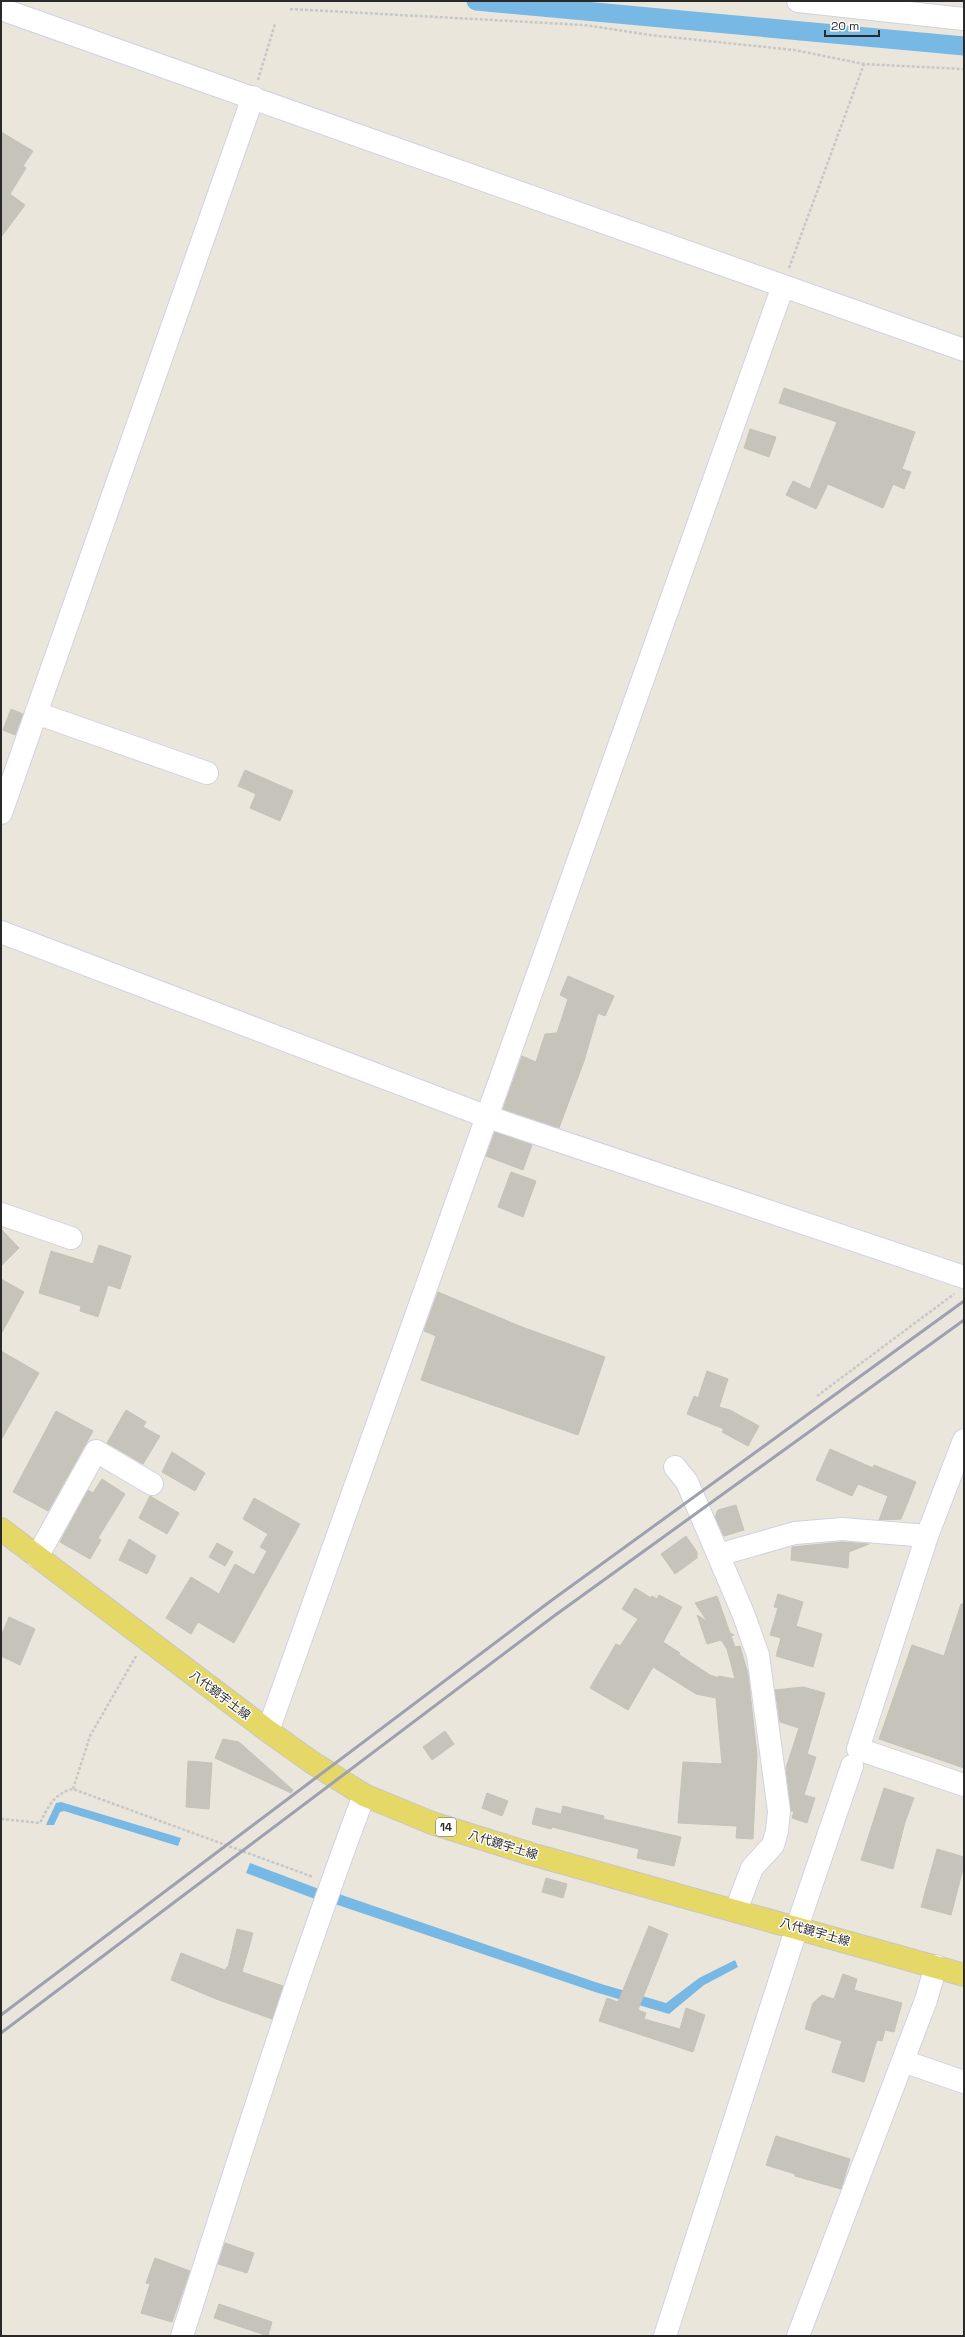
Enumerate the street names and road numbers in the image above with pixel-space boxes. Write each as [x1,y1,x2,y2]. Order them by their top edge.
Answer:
street label: 八代鏡宇土線 [186,1667,254,1723]
road number: 14 [436,1818,456,1836]
street label: 八代鏡宇土線 [466,1827,540,1863]
street label: 八代鏡宇土線 [778,1914,852,1950]

